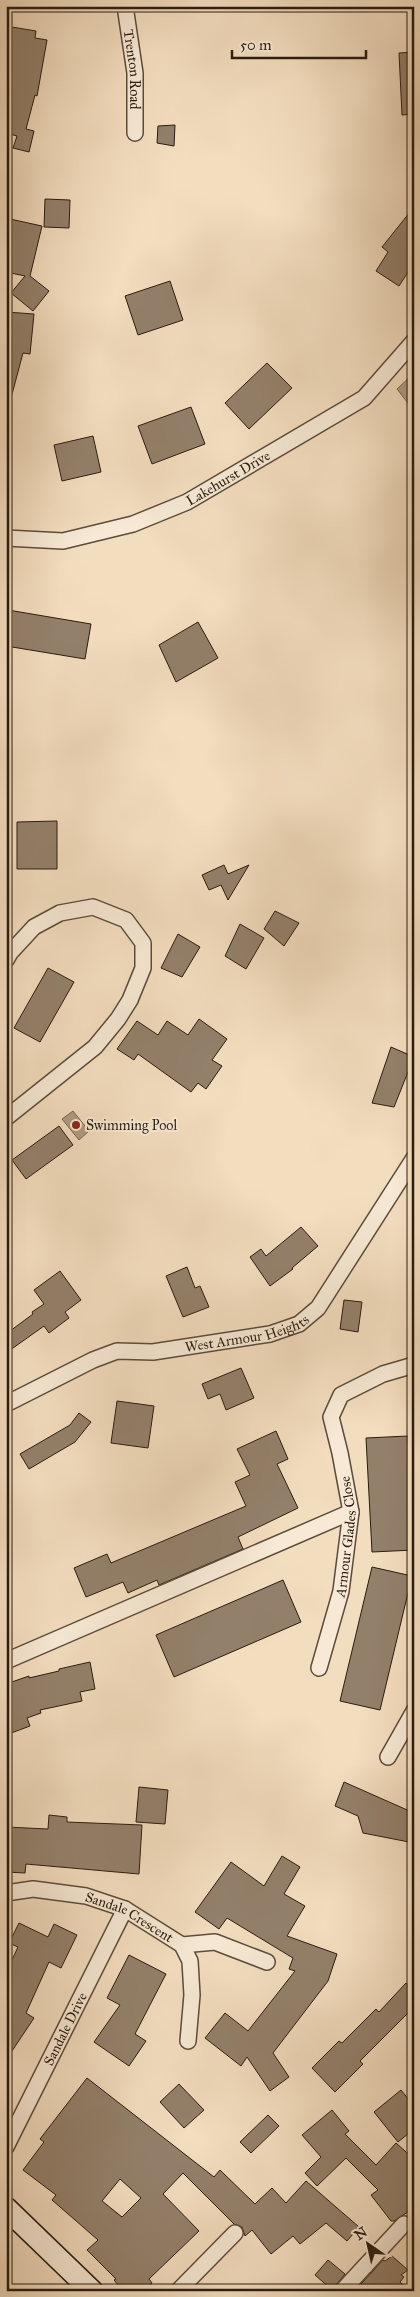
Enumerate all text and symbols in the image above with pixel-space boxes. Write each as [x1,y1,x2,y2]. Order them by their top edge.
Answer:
street label: Trenton Road [120,28,144,109]
scale bar [232,28,366,60]
text: 50 m [240,36,272,54]
street label: Lakehurst Drive [183,447,273,509]
place label: Swimming Pool [86,1117,177,1134]
marker: Swimming Pool [70,1119,82,1131]
street label: West Armour Heights [184,1311,312,1355]
street label: Armour Glades Close [331,1475,360,1600]
street label: Sandale Crescent [83,1888,177,1946]
street label: Sandale Drive [40,1989,90,2068]
north arrow [342,2220,392,2270]
text: N [351,2223,371,2244]

